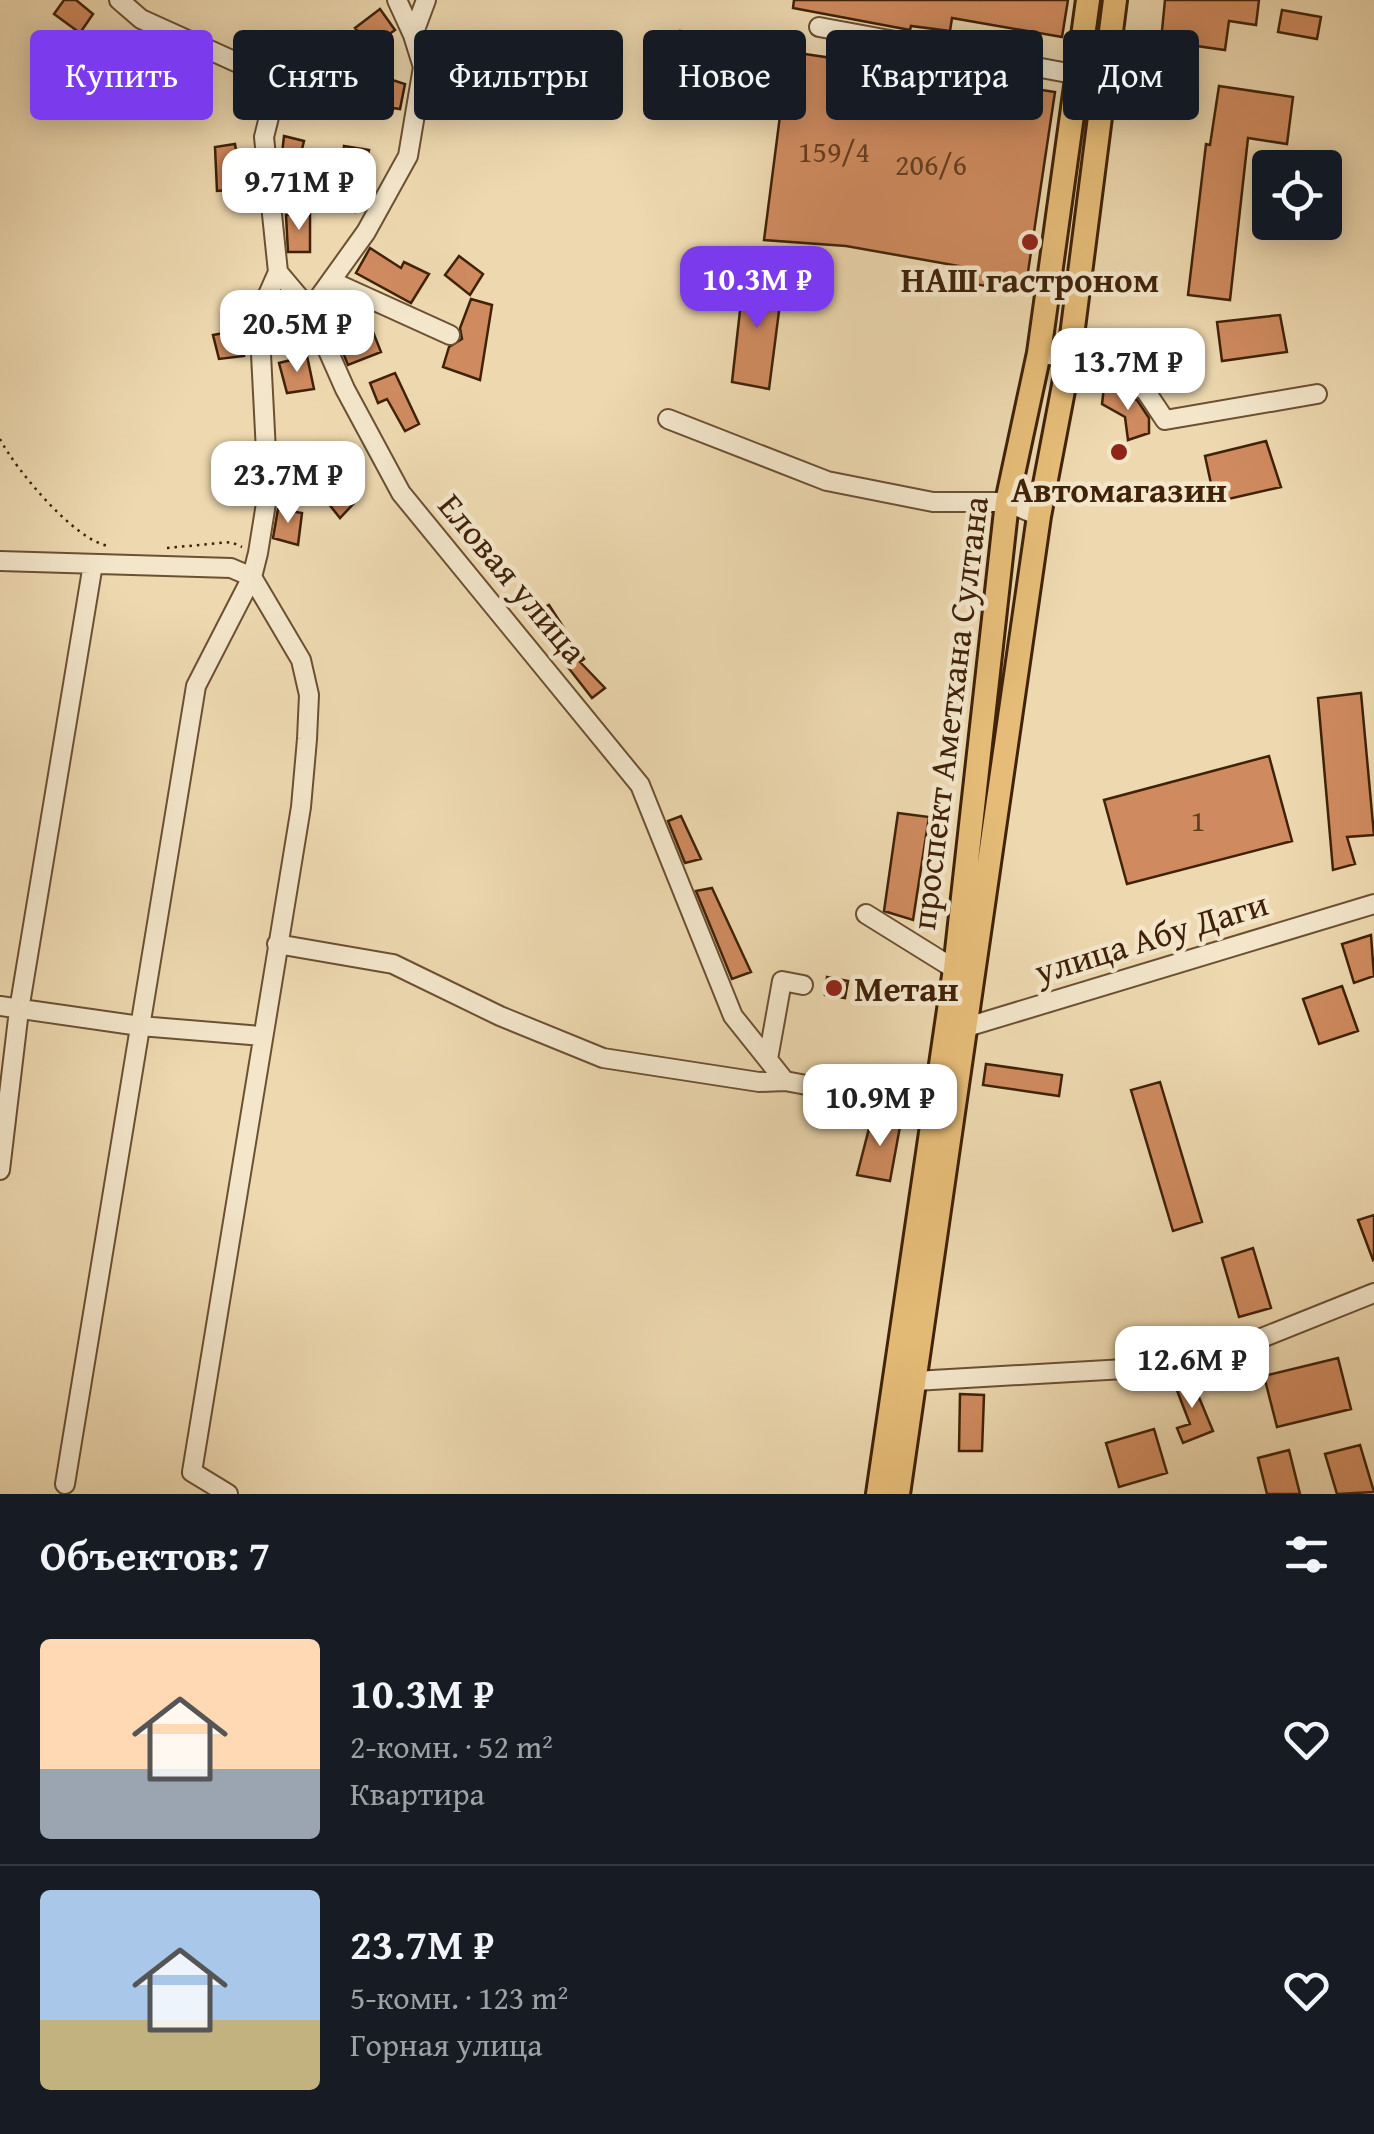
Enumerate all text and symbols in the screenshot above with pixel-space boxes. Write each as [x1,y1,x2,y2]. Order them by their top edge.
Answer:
chip: Купить [30,30,213,120]
chip: Снять [233,30,394,120]
chip: Фильтры [414,30,623,120]
chip: Новое [643,30,806,120]
chip: Квартира [826,30,1043,120]
chip: Дом [1063,30,1199,120]
house number: 159/4 [798,129,870,173]
house number: 206/6 [895,142,967,186]
pin: 9.71M ₽ [207,148,391,233]
map controls [1252,150,1342,240]
button: locate [1252,150,1342,240]
text: 9.71M ₽ [244,157,354,204]
marker: НАШ гастроном [1019,231,1041,253]
pin: 10.3M ₽ [665,246,849,331]
place label: НАШ гастроном [901,254,1159,305]
text: 10.3M ₽ [702,255,812,302]
pin: 20.5M ₽ [205,290,389,375]
text: 20.5M ₽ [242,299,352,346]
pin: 13.7M ₽ [1036,328,1220,413]
text: 13.7M ₽ [1073,337,1183,384]
pin: 23.7M ₽ [196,441,380,526]
marker: Автомагазин [1108,441,1130,463]
text: 23.7M ₽ [233,450,343,497]
place label: Автомагазин [1011,464,1227,515]
street label: Еловая улица [426,482,600,674]
street label: проспект Аметхана Султана [897,493,1001,933]
house number: 1 [1191,798,1205,842]
street label: улица Абу Даги [1027,877,1274,997]
place label: Метан [854,963,959,1014]
marker: Метан [823,977,845,999]
pin: 10.9M ₽ [788,1064,972,1149]
text: 10.9M ₽ [825,1073,935,1120]
pin: 12.6M ₽ [1100,1326,1284,1411]
text: 12.6M ₽ [1137,1335,1247,1382]
text: Объектов: 7 [40,1524,270,1585]
icon: filters [1279,1527,1334,1582]
text: 10.3M ₽ [350,1662,494,1723]
icon: home [120,1679,240,1799]
icon: heart [1279,1712,1334,1767]
text: 2-комн. · 52 m² [350,1723,553,1770]
text: Квартира [350,1770,485,1817]
text: 23.7M ₽ [350,1913,494,1974]
icon: home [120,1930,240,2050]
icon: heart [1279,1963,1334,2018]
text: 5-комн. · 123 m² [350,1974,568,2021]
text: Горная улица [350,2021,543,2068]

